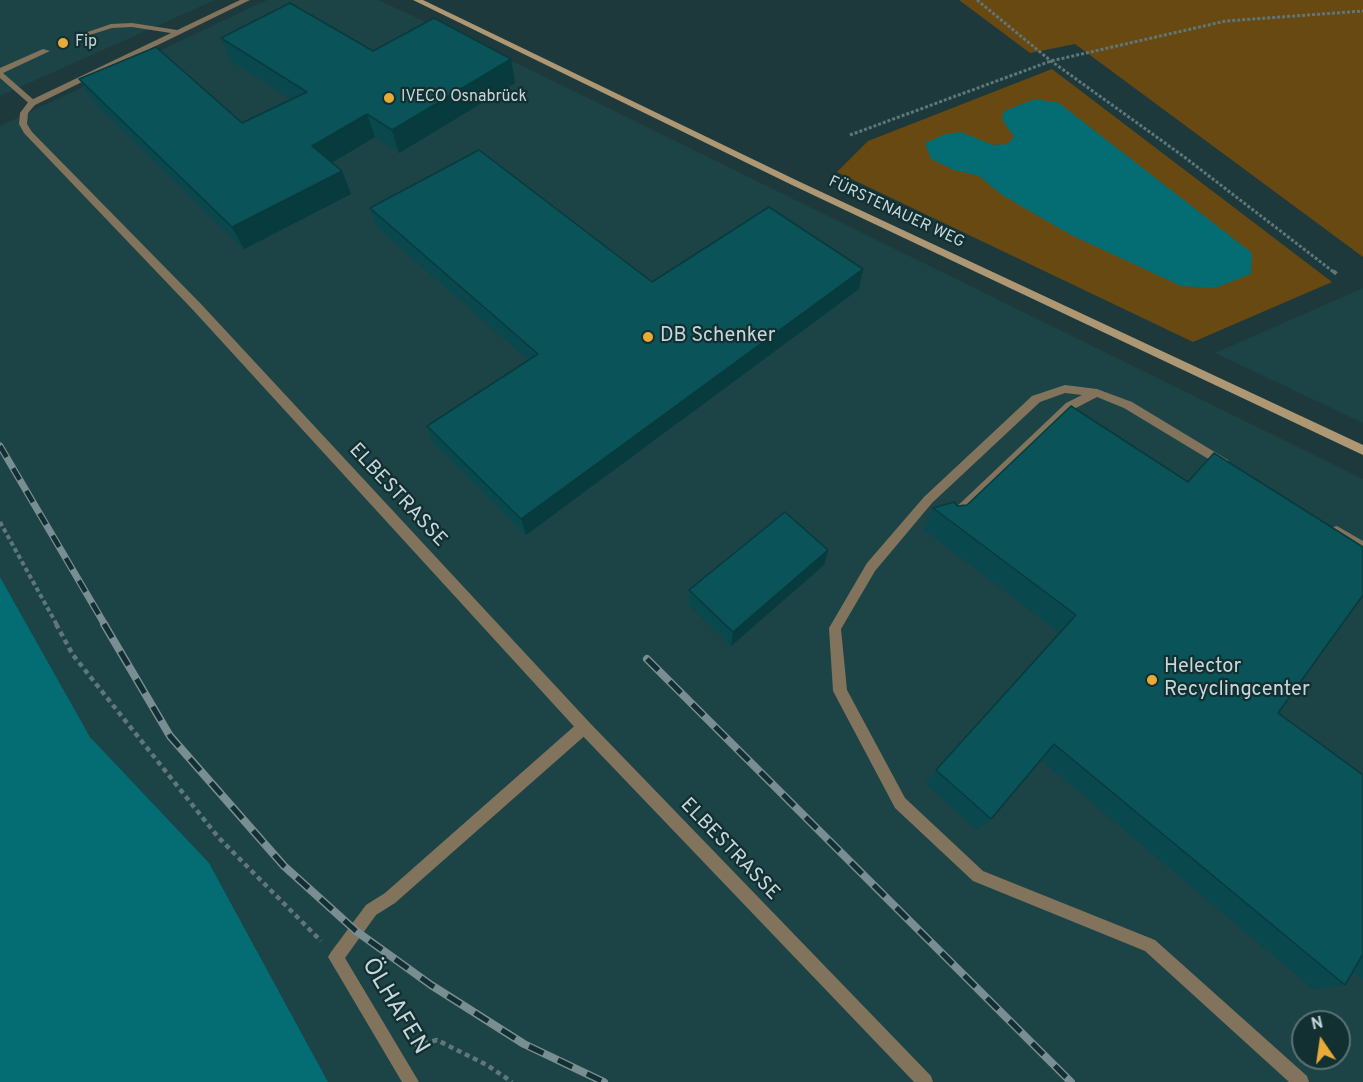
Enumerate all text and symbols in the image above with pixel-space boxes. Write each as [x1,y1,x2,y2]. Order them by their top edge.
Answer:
place label: Fip [75,33,97,53]
marker: Fip [56,36,70,50]
place label: IVECO Osnabrück [401,88,527,108]
marker: IVECO Osnabrück [382,91,396,105]
street label: FÜRSTENAUER WEG [825,173,967,253]
place label: DB Schenker [660,325,776,349]
marker: DB Schenker [641,330,655,344]
street label: ELBESTRASSE [343,439,451,553]
place label: Helector Recyclingcenter [1164,656,1310,703]
marker: Helector Recyclingcenter [1145,673,1159,687]
street label: ELBESTRASSE [674,794,784,906]
street label: ÖLHAFEN [354,953,434,1061]
north arrow [1291,1010,1351,1070]
text: N [1310,1013,1325,1035]

